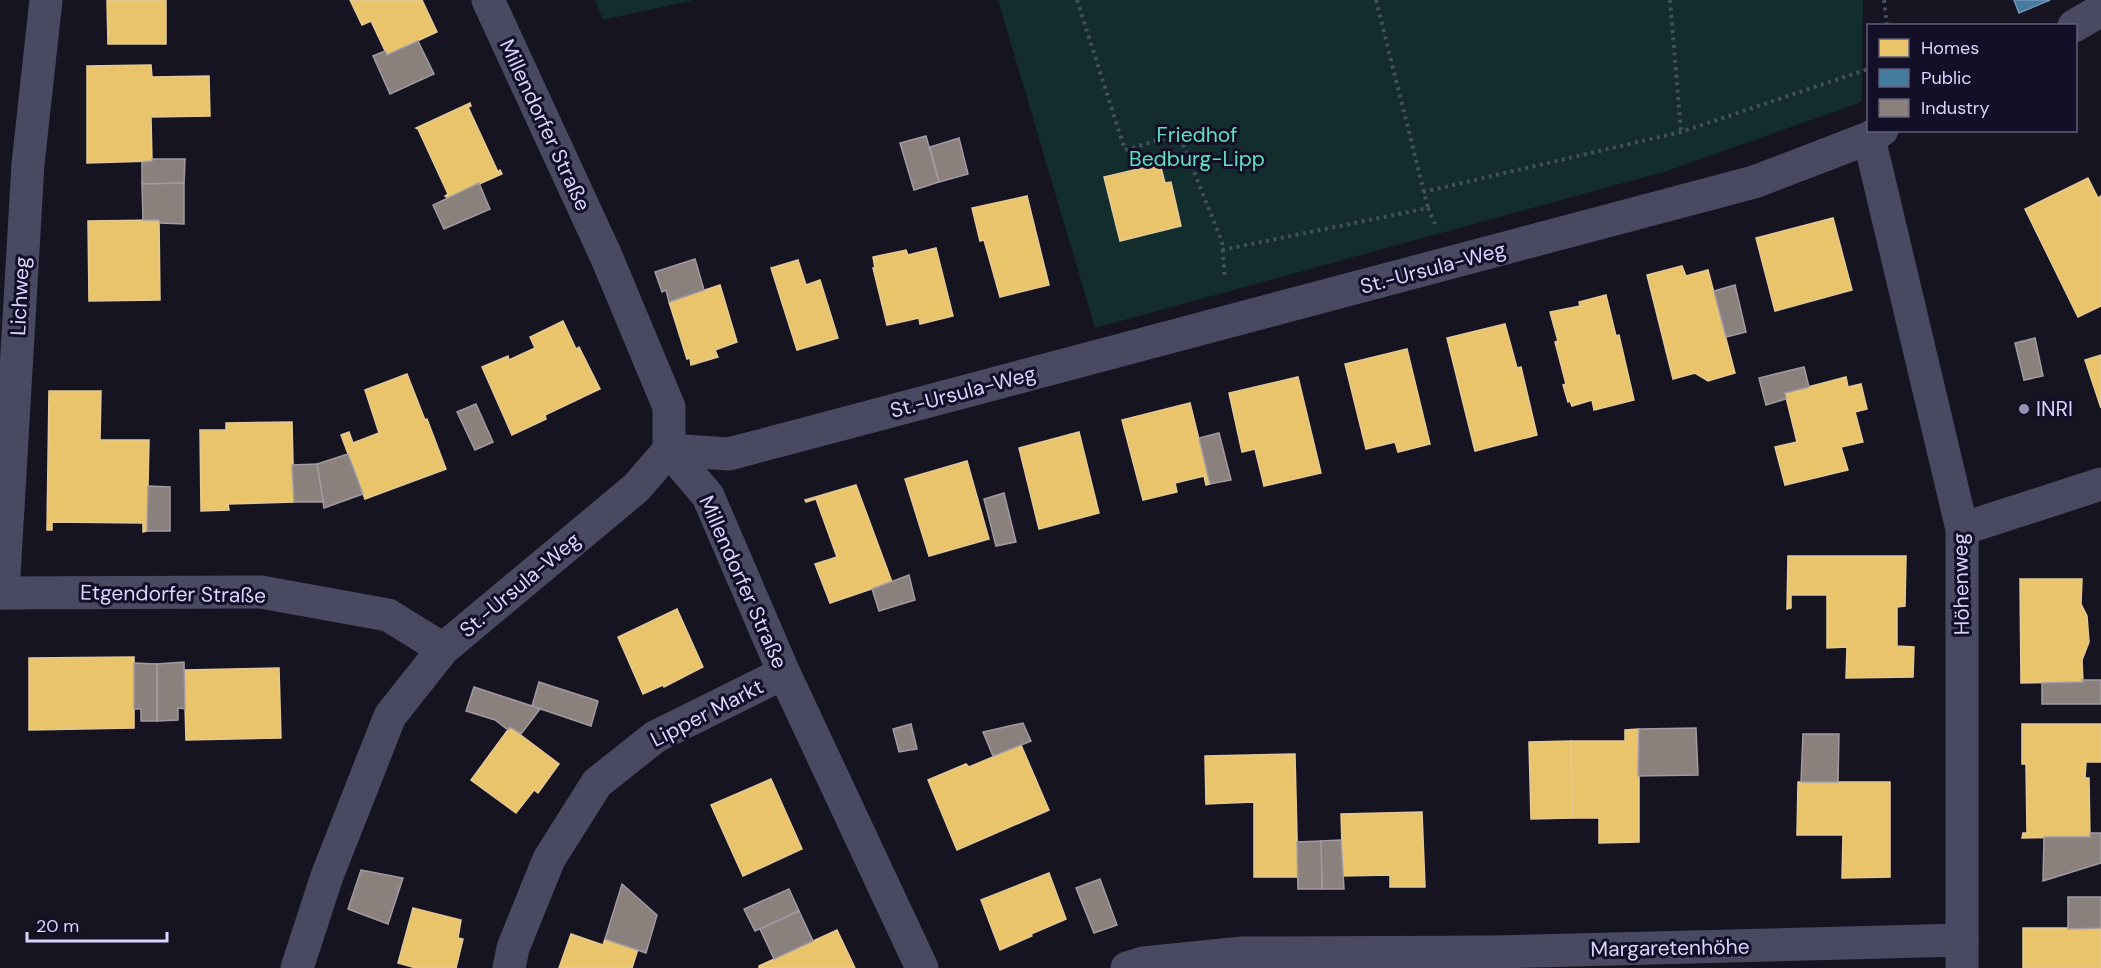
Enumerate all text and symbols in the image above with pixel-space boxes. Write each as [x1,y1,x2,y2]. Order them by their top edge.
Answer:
legend [1867,24,2077,132]
street label: Millendorfer Straße [493,35,597,216]
text: Homes [1921,36,1979,60]
text: Public [1921,66,1972,90]
text: Industry [1921,96,1990,120]
park label: Friedhof Bedburg-Lipp [1129,121,1265,173]
street label: St.-Ursula-Weg [1357,235,1509,301]
street label: Lichweg [4,255,36,336]
street label: St.-Ursula-Weg [887,359,1039,425]
place label: INRI [2036,395,2073,423]
marker: INRI [2017,402,2031,416]
street label: Millendorfer Straße [692,491,794,673]
street label: St.-Ursula-Weg [454,526,586,644]
street label: Höhenweg [1946,532,1976,635]
street label: Etgendorfer Straße [80,578,266,610]
street label: Lipper Markt [646,673,768,753]
scale bar [27,905,166,943]
text: 20 m [36,914,79,938]
street label: Margaretenhöhe [1590,933,1750,963]

